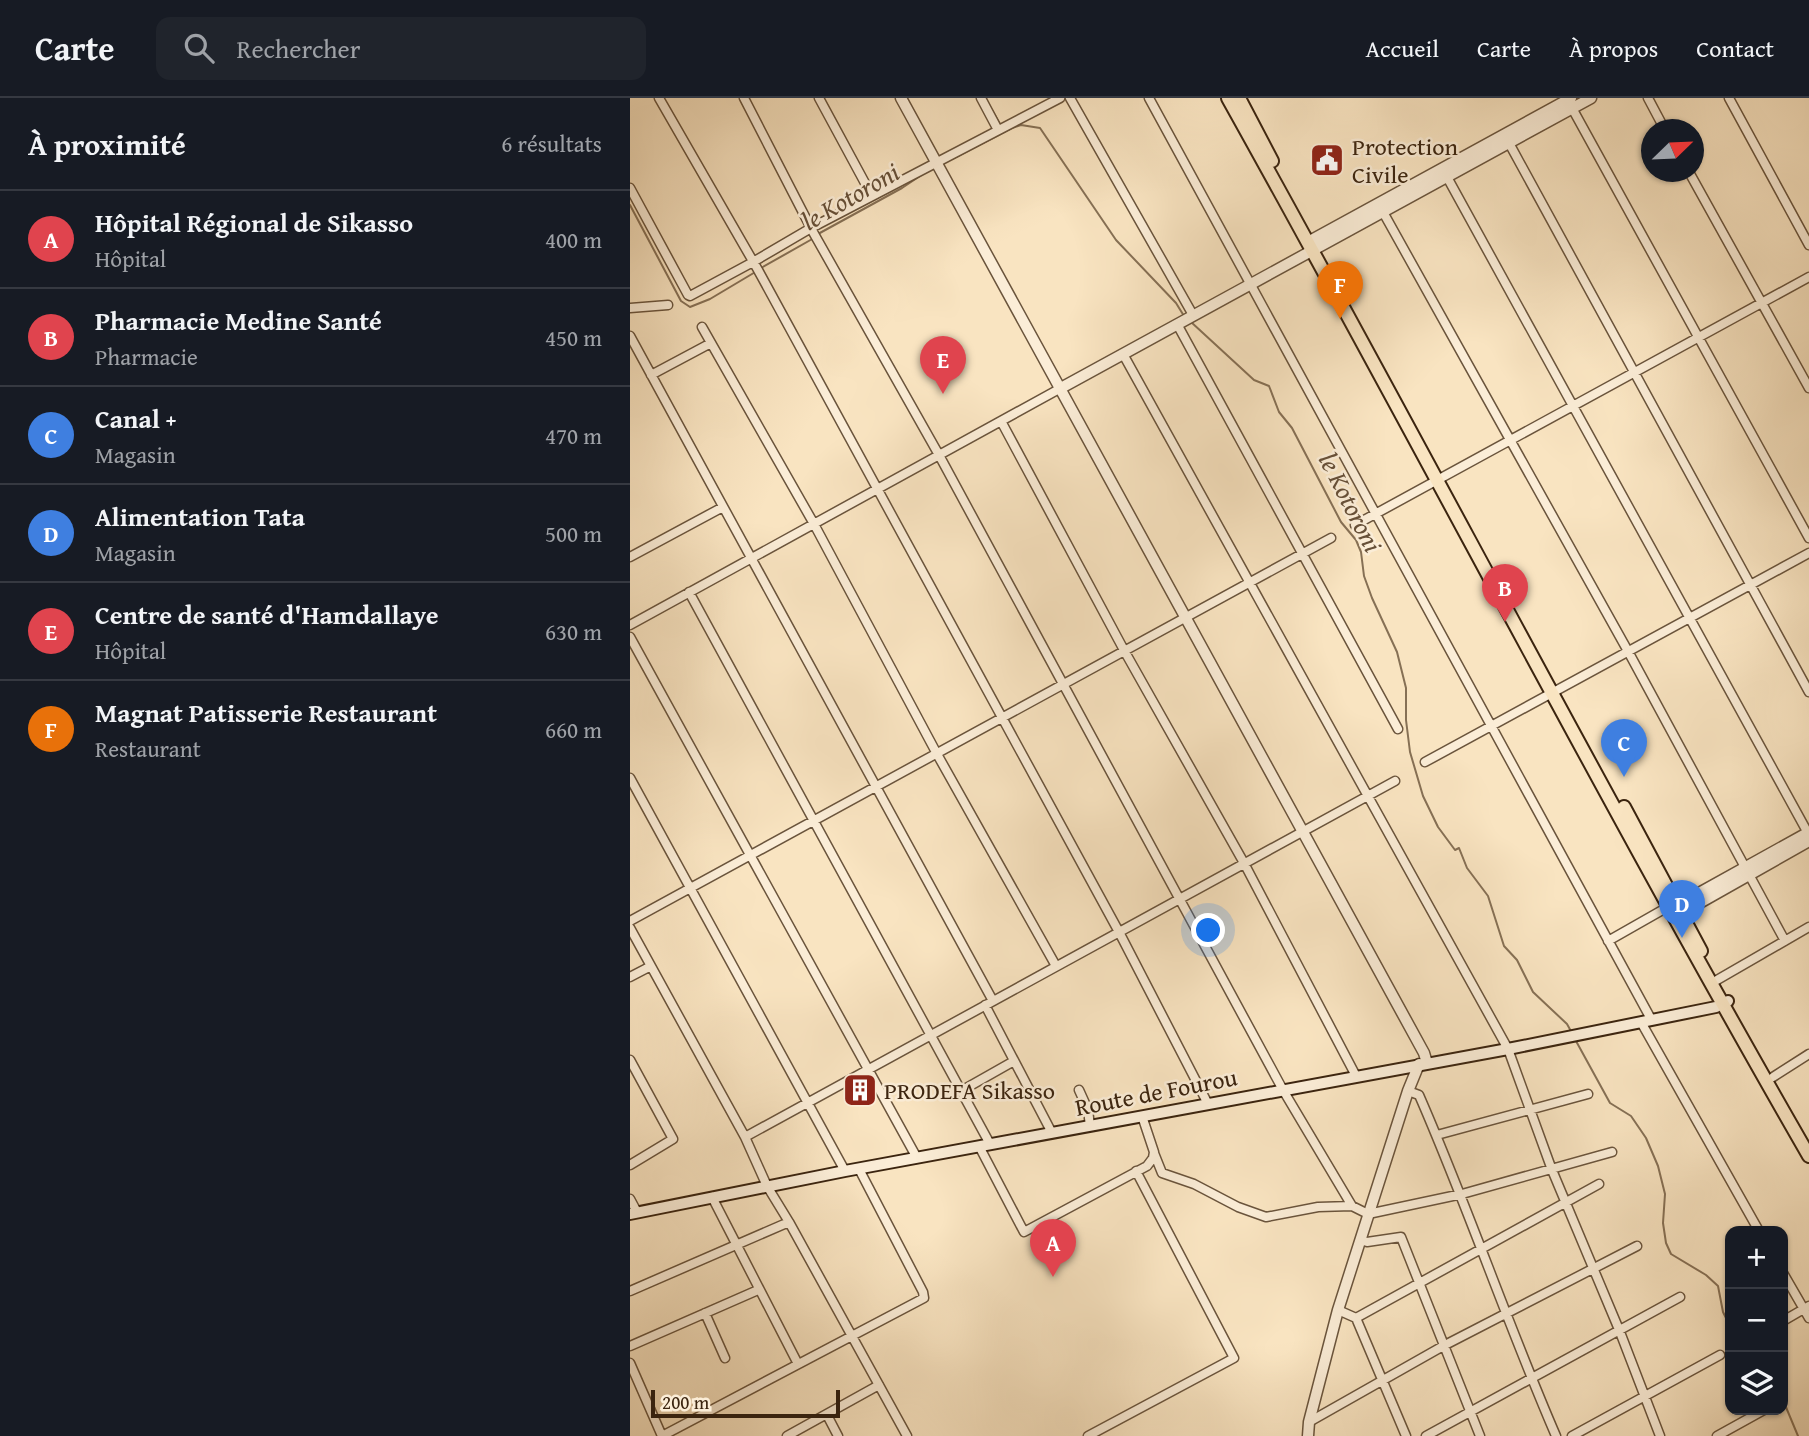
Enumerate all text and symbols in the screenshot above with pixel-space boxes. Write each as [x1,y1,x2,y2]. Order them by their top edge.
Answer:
search box [156,17,646,80]
text: Carte [35,24,114,72]
icon: search [180,29,218,67]
text: Rechercher [236,29,361,68]
text: Accueil [1365,31,1439,66]
text: Carte [1477,31,1531,66]
text: À propos [1569,31,1658,66]
text: Contact [1696,31,1774,66]
north arrow [1641,119,1704,182]
text: À proximité [28,122,186,166]
text: 6 résultats [501,127,602,160]
place label: Protection Civile [1352,129,1459,192]
public building icon: Protection Civile [1308,141,1346,179]
water label: le Kotoroni [794,152,907,240]
text: Hôpital Régional de Sikasso [95,203,413,242]
text: A [44,223,58,256]
text: 400 m [545,223,602,256]
text: Hôpital [95,242,166,275]
pin: F [1317,261,1363,319]
text: Pharmacie Medine Santé [95,301,382,340]
text: B [44,321,58,354]
text: 450 m [545,321,602,354]
pin: E [920,336,966,394]
text: Pharmacie [95,340,198,373]
text: Canal + [95,399,177,438]
text: C [44,419,58,452]
text: 470 m [545,419,602,452]
text: Magasin [95,438,176,471]
water label: le Kotoroni [1309,445,1393,559]
text: Alimentation Tata [95,497,305,536]
text: D [44,517,58,550]
text: 500 m [545,517,602,550]
text: Magasin [95,536,176,569]
pin: B [1482,564,1528,622]
text: Centre de santé d'Hamdallaye [95,595,438,634]
text: E [45,615,57,648]
text: 630 m [545,615,602,648]
text: Hôpital [95,634,166,667]
text: Magnat Patisserie Restaurant [95,693,437,732]
text: F [45,713,57,746]
text: 660 m [545,713,602,746]
pin: C [1601,719,1647,777]
text: Restaurant [95,732,201,765]
pin: D [1659,880,1705,938]
your location [1191,913,1225,947]
street label: Route de Fourou [1072,1059,1240,1125]
building icon: PRODEFA Sikasso [841,1071,879,1109]
place label: PRODEFA Sikasso [884,1073,1055,1108]
pin: A [1030,1219,1076,1277]
map controls [1725,1226,1788,1415]
button: + [1725,1226,1788,1289]
button: − [1725,1289,1788,1352]
button: layers [1725,1352,1788,1415]
scale bar [651,1387,840,1419]
text: 200 m [662,1388,709,1416]

